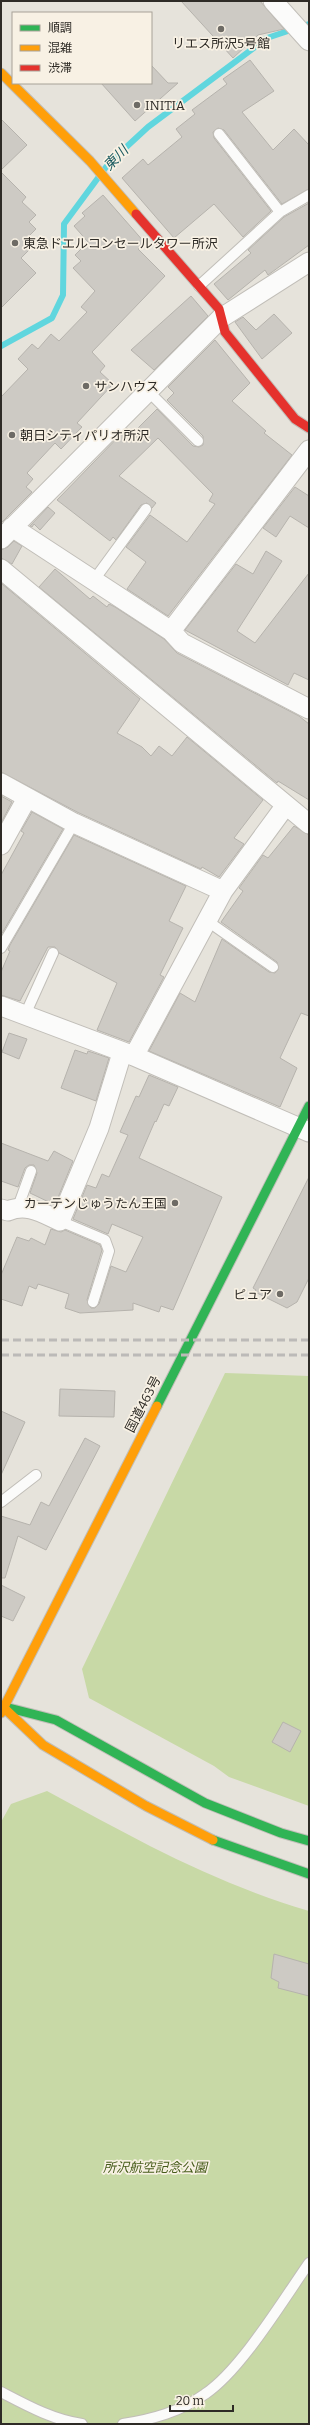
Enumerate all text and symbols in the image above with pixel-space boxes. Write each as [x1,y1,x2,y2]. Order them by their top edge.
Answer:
legend [12,12,152,84]
text: 順調 [48,21,72,35]
marker: リエス所沢5号館 [216,24,226,34]
place label: リエス所沢5号館 [172,36,270,51]
text: 混雑 [48,41,72,55]
text: 渋滞 [48,61,72,75]
place label: INITIA [145,98,186,113]
marker: INITIA [132,100,142,110]
water label: 東川 [100,141,133,174]
place label: 東急ドエルコンセールタワー所沢 [23,236,218,251]
marker: 東急ドエルコンセールタワー所沢 [10,238,20,248]
place label: サンハウス [94,379,159,394]
marker: サンハウス [81,381,91,391]
place label: 朝日シティパリオ所沢 [20,428,149,443]
marker: 朝日シティパリオ所沢 [7,430,17,440]
place label: カーテンじゅうたん王国 [24,1196,167,1211]
marker: カーテンじゅうたん王国 [170,1198,180,1208]
place label: ピュア [233,1287,272,1302]
marker: ピュア [275,1289,285,1299]
street label: 国道463号 [122,1373,164,1435]
park label: 所沢航空記念公園 [103,2160,209,2175]
scale bar [170,2387,233,2413]
text: 20 m [176,2394,205,2408]

